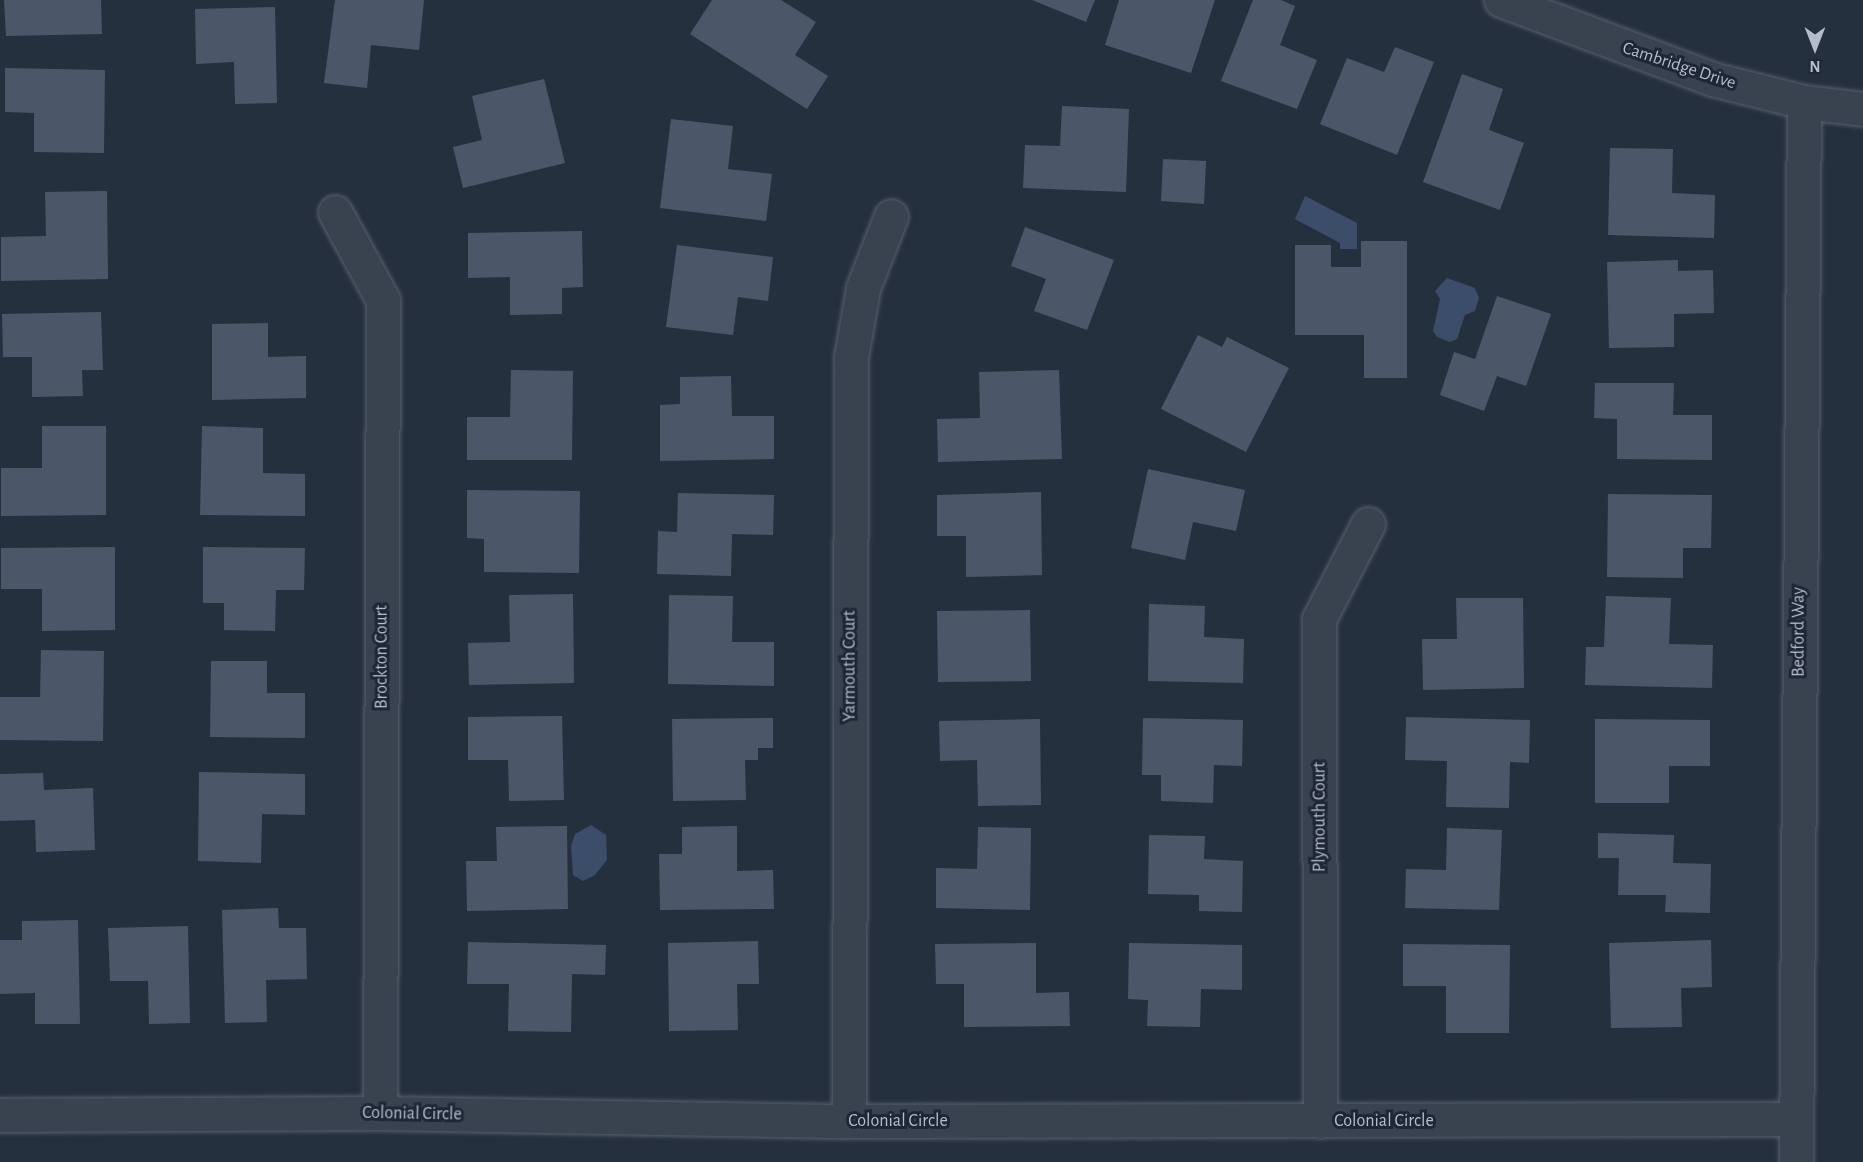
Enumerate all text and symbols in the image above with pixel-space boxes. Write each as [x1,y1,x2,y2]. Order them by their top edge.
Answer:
north arrow [1785,18,1845,78]
street label: Cambridge Drive [1620,38,1738,94]
text: N [1809,58,1821,74]
street label: Bedford Way [1788,587,1810,677]
street label: Brockton Court [371,605,393,709]
street label: Yarmouth Court [839,610,861,722]
street label: Plymouth Court [1309,762,1331,872]
street label: Colonial Circle [362,1102,462,1126]
street label: Colonial Circle [848,1110,948,1132]
street label: Colonial Circle [1334,1110,1434,1132]

